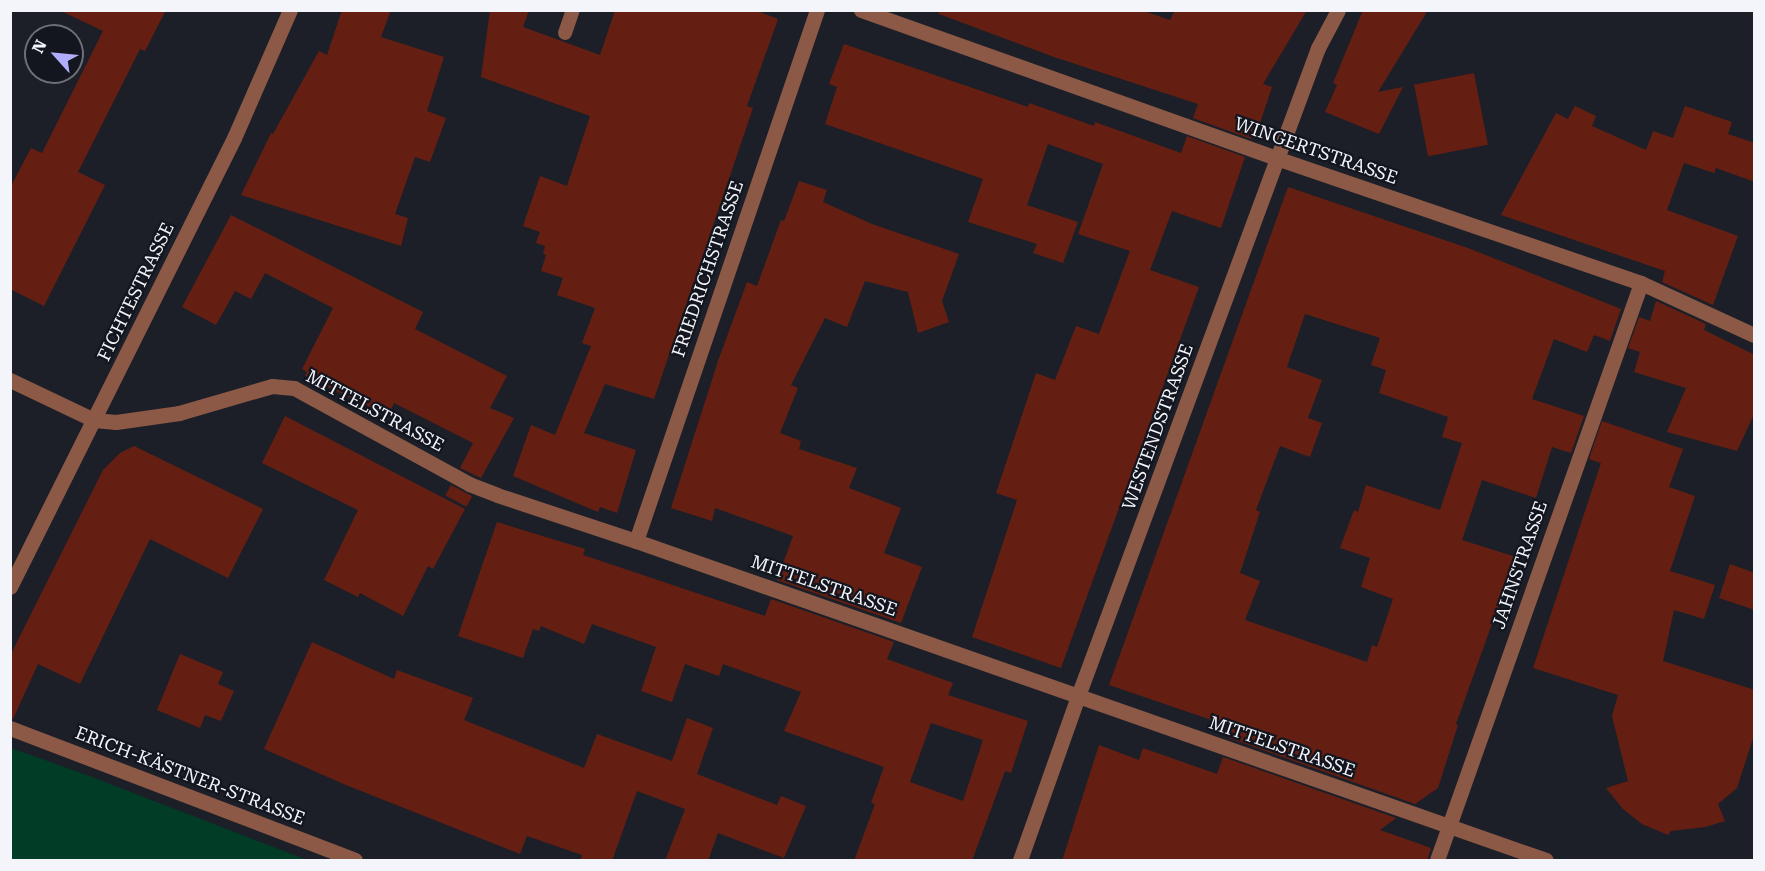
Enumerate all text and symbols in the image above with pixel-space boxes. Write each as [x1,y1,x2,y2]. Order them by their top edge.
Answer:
north arrow [24,24,84,84]
text: N [28,37,51,56]
street label: WINGERTSTRASSE [1232,113,1400,189]
street label: FRIEDRICHSTRASSE [668,178,748,360]
street label: FICHTESTRASSE [93,219,179,365]
street label: WESTENDSTRASSE [1118,341,1198,513]
street label: MITTELSTRASSE [302,366,448,456]
street label: JAHNSTRASSE [1488,498,1552,632]
street label: MITTELSTRASSE [748,551,900,621]
street label: MITTELSTRASSE [1206,712,1358,782]
street label: ERICH-KÄSTNER-STRASSE [72,722,308,830]

